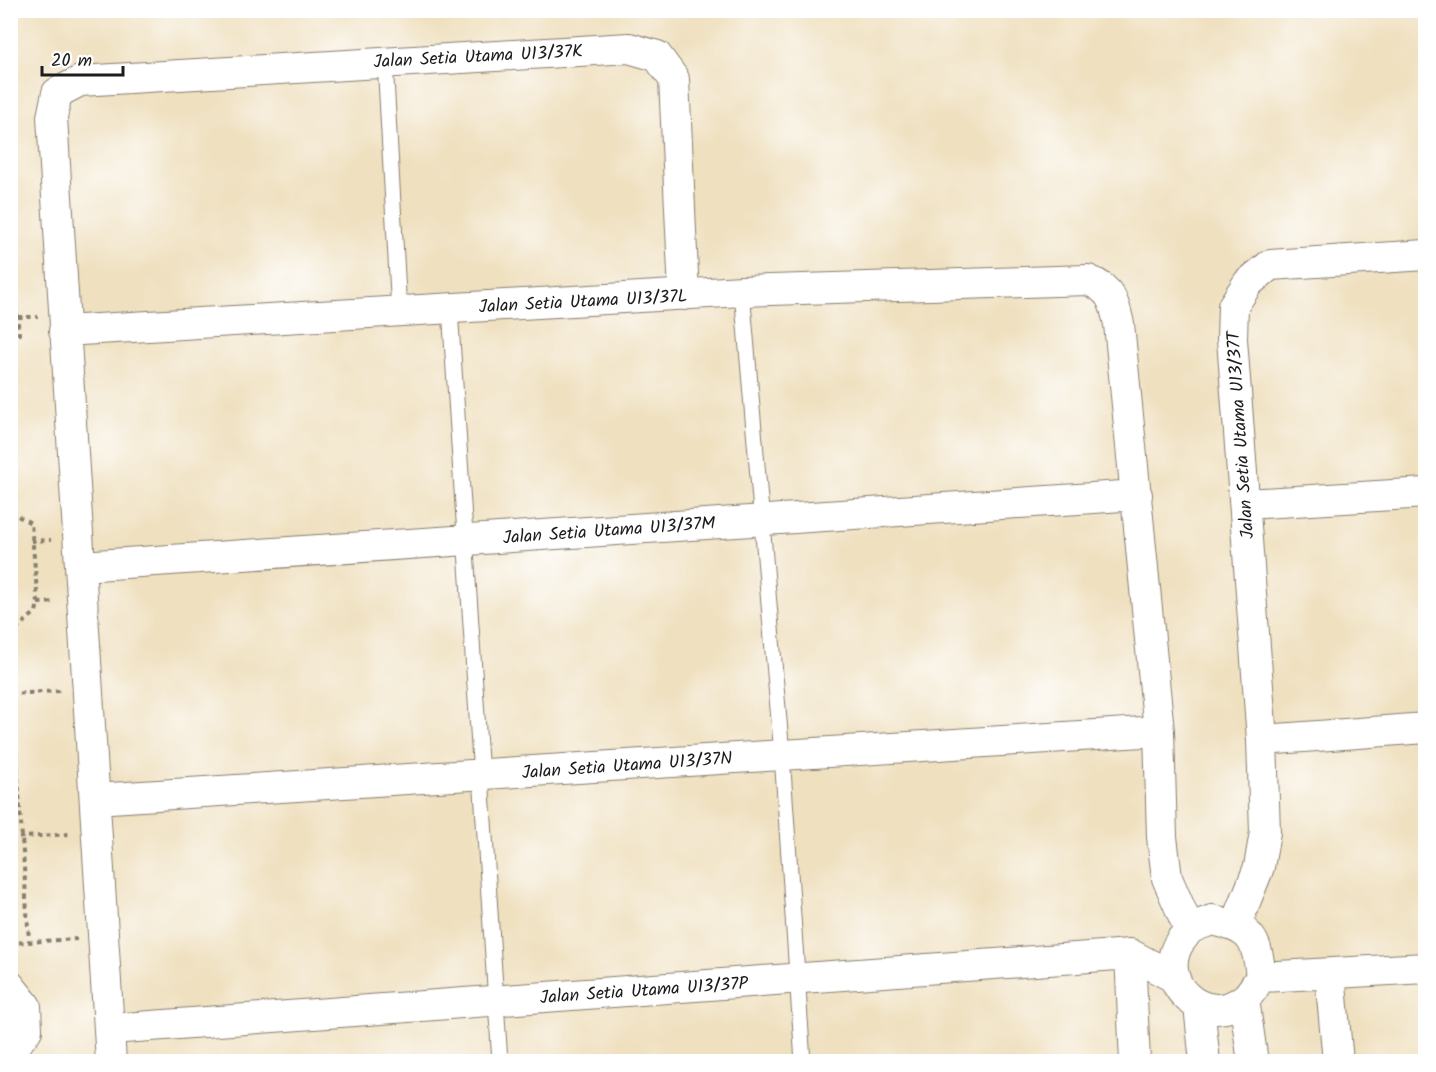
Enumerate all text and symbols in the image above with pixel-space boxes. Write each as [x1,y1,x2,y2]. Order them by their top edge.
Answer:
street label: Jalan Setia Utama U13/37K [373,38,584,77]
scale bar [42,39,123,77]
text: 20 m [51,47,92,76]
street label: Jalan Setia Utama U13/37L [478,283,688,322]
street label: Jalan Setia Utama U13/37T [1220,329,1263,540]
street label: Jalan Setia Utama U13/37M [502,510,717,553]
street label: Jalan Setia Utama U13/37N [521,745,733,788]
street label: Jalan Setia Utama U13/37P [539,970,750,1013]

